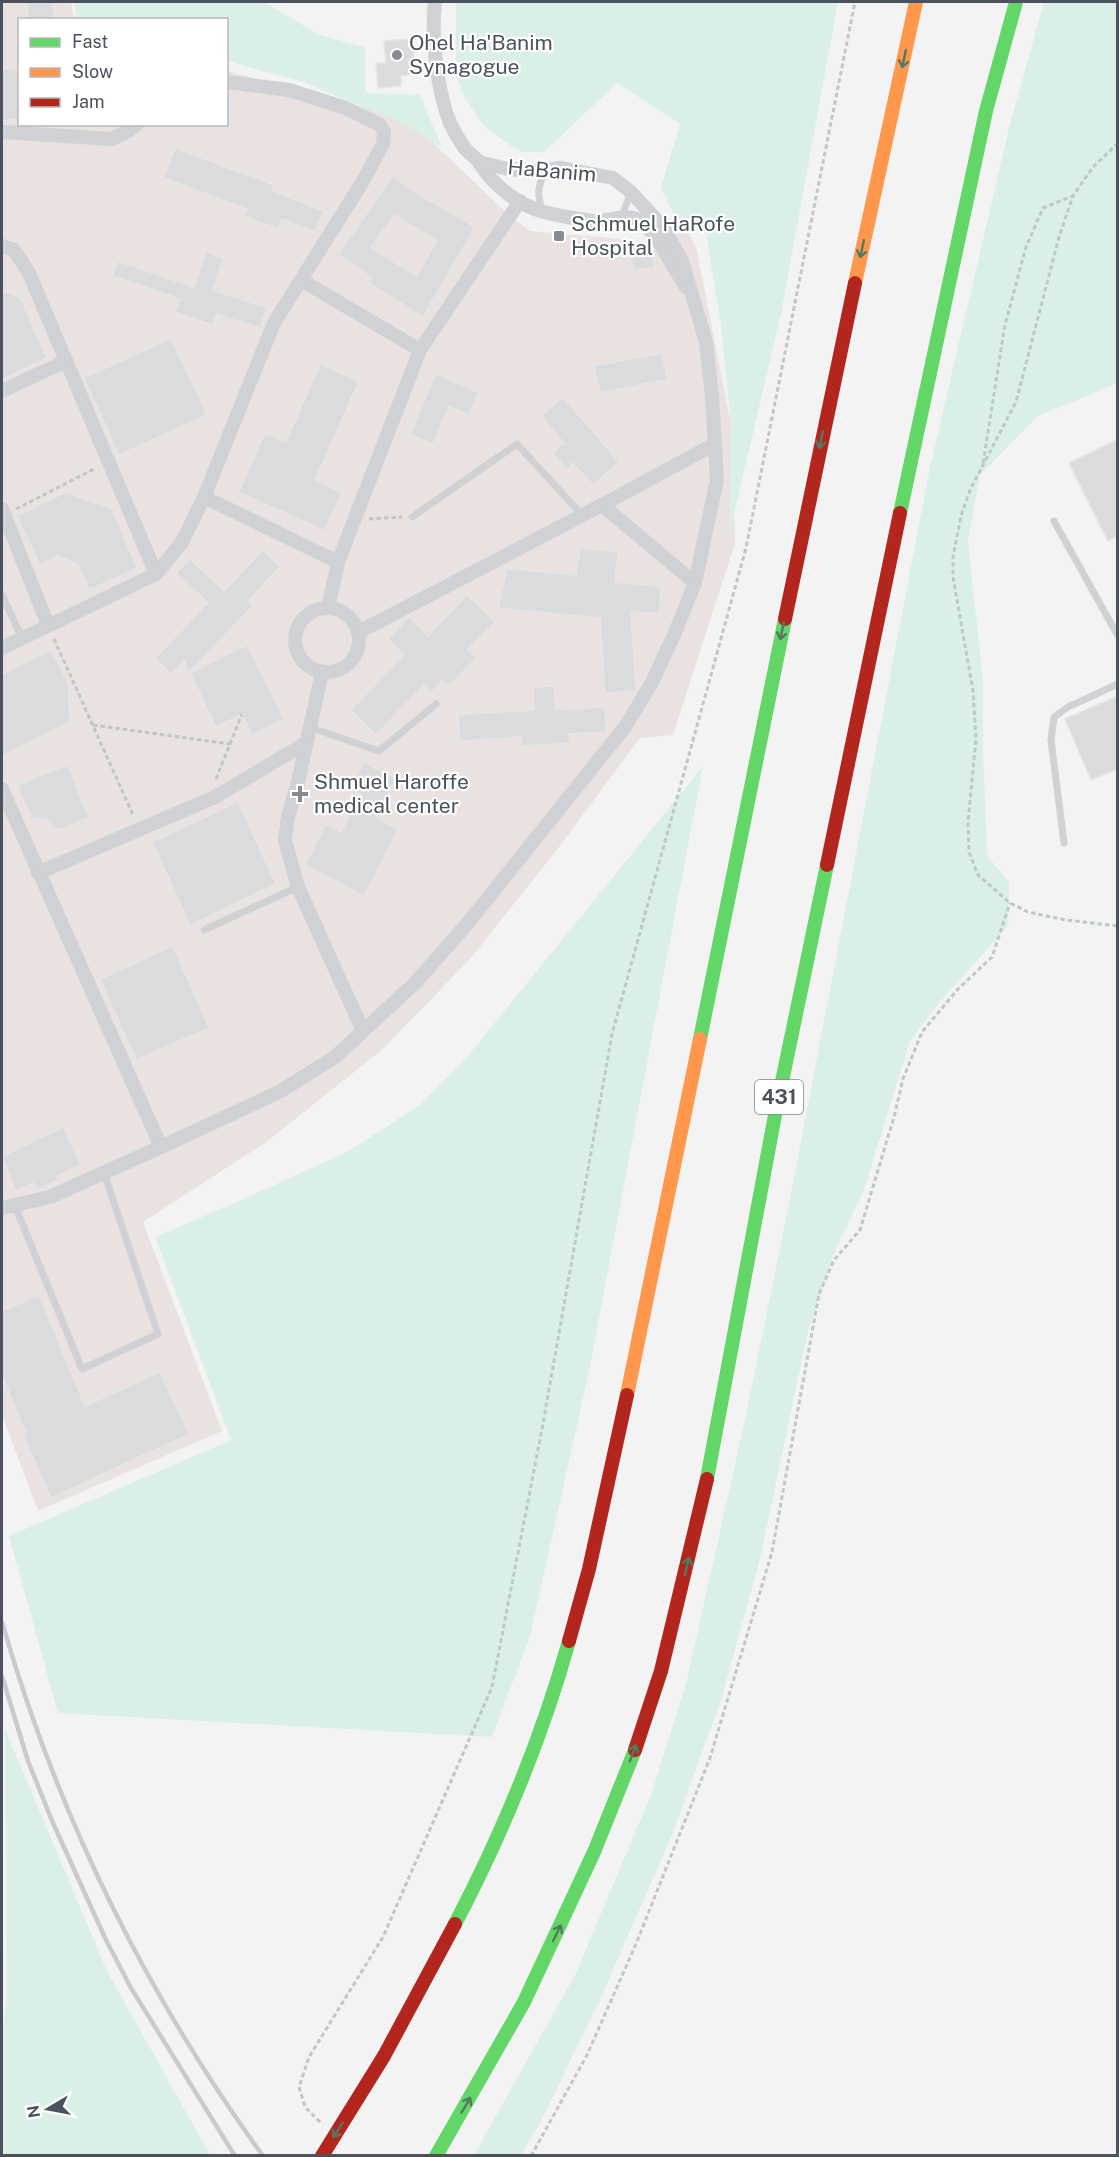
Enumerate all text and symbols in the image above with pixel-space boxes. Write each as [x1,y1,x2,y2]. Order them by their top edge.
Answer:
legend [18,18,228,126]
place label: Ohel Ha'Banim Synagogue [409,30,553,79]
text: Fast [72,31,108,52]
marker: Ohel Ha'Banim Synagogue [390,48,404,62]
one-way arrow [897,49,909,68]
text: Slow [72,61,113,82]
text: Jam [72,91,105,112]
street label: HaBanim [507,154,597,187]
place label: Schmuel HaRofe Hospital [571,211,735,260]
marker: Schmuel HaRofe Hospital [552,229,566,243]
one-way arrow [855,239,867,258]
one-way arrow [815,430,826,449]
one-way arrow [776,621,788,640]
place label: Shmuel Haroffe medical center [314,769,469,818]
marker: Shmuel Haroffe medical center [291,785,309,803]
road number: 431 [755,1080,803,1114]
one-way arrow [682,1557,693,1577]
one-way arrow [628,1745,639,1763]
one-way arrow [552,1924,564,1942]
north arrow [18,2079,78,2139]
one-way arrow [460,2097,472,2114]
text: N [23,2104,44,2119]
one-way arrow [332,2122,345,2139]

